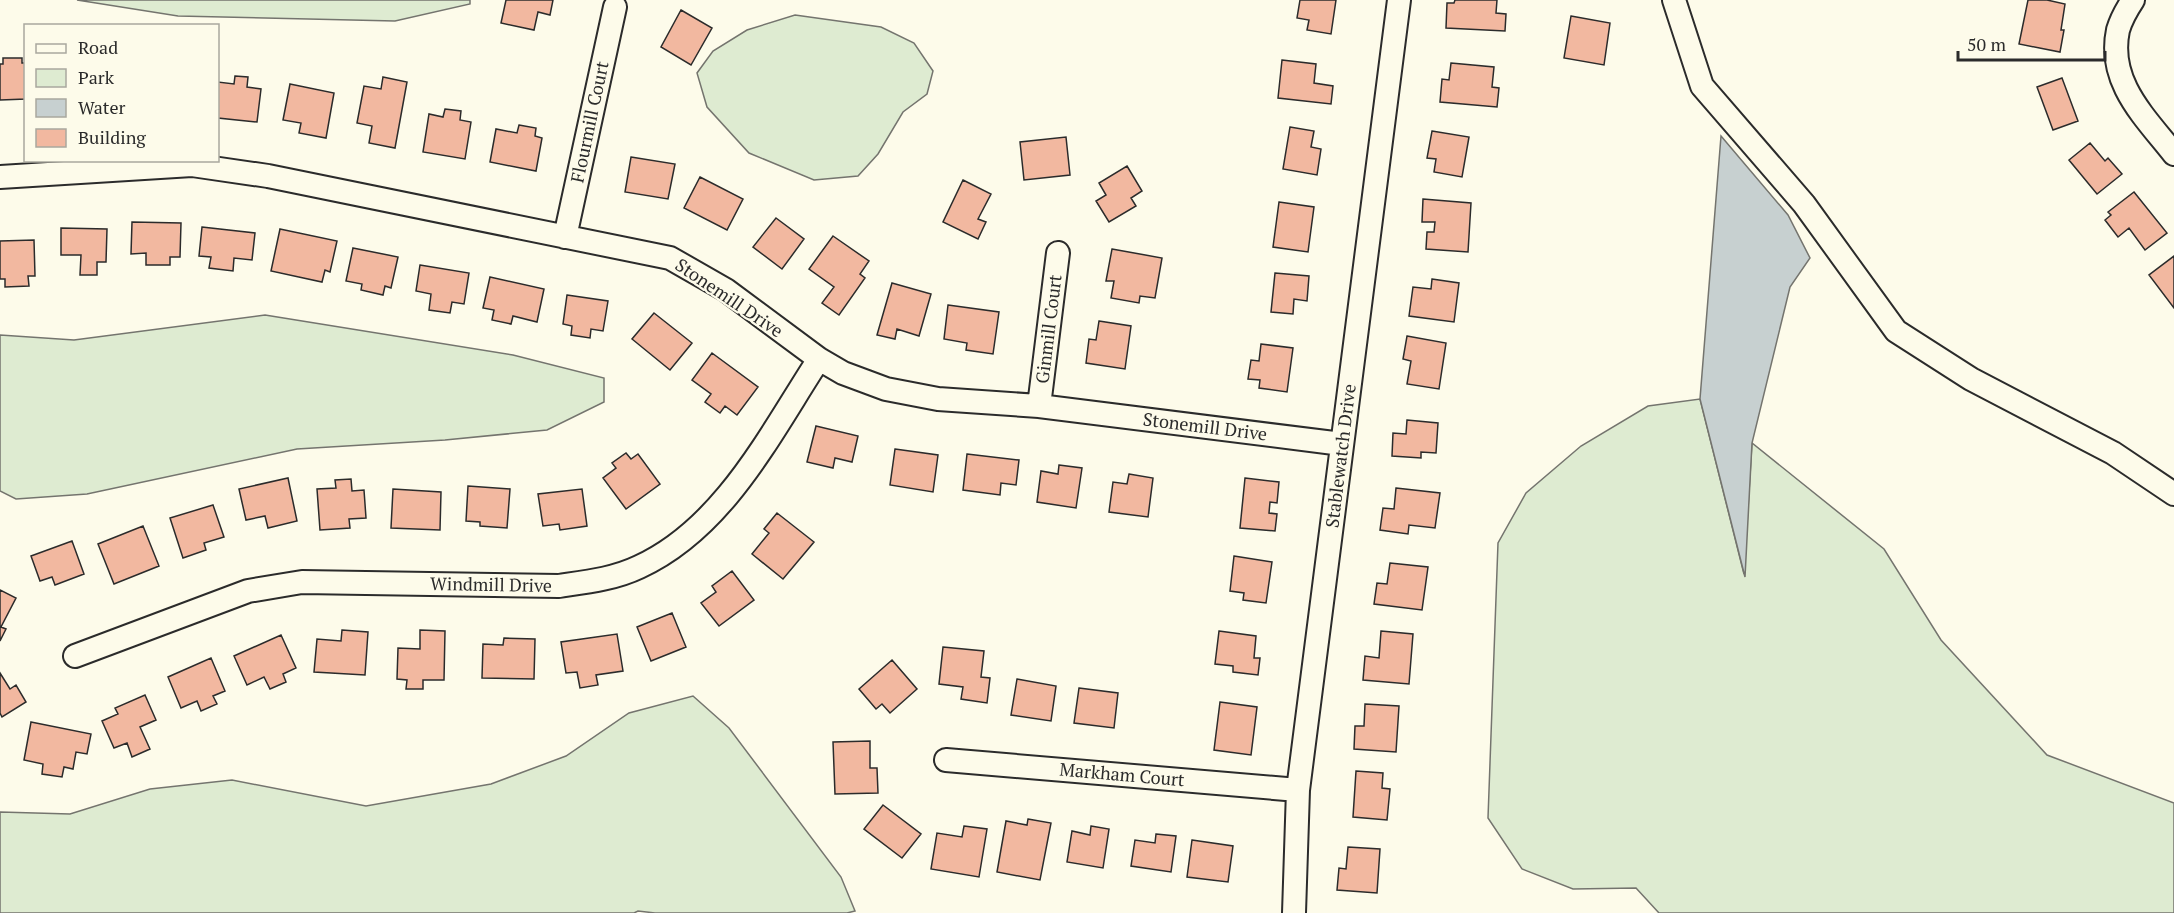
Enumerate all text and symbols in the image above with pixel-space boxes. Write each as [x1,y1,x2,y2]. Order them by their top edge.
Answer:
legend [24,24,219,162]
scale bar [1958,24,2105,62]
text: 50 m [1967,32,2007,56]
text: Road [78,35,118,59]
street label: Flourmill Court [564,59,614,185]
text: Park [78,65,115,89]
text: Water [78,95,125,119]
text: Building [78,125,146,149]
street label: Stonemill Drive [671,252,788,342]
street label: Ginmill Court [1029,273,1067,385]
street label: Stablewatch Drive [1319,383,1361,529]
street label: Stonemill Drive [1142,406,1269,446]
street label: Windmill Drive [430,571,552,597]
street label: Markham Court [1059,757,1186,791]

